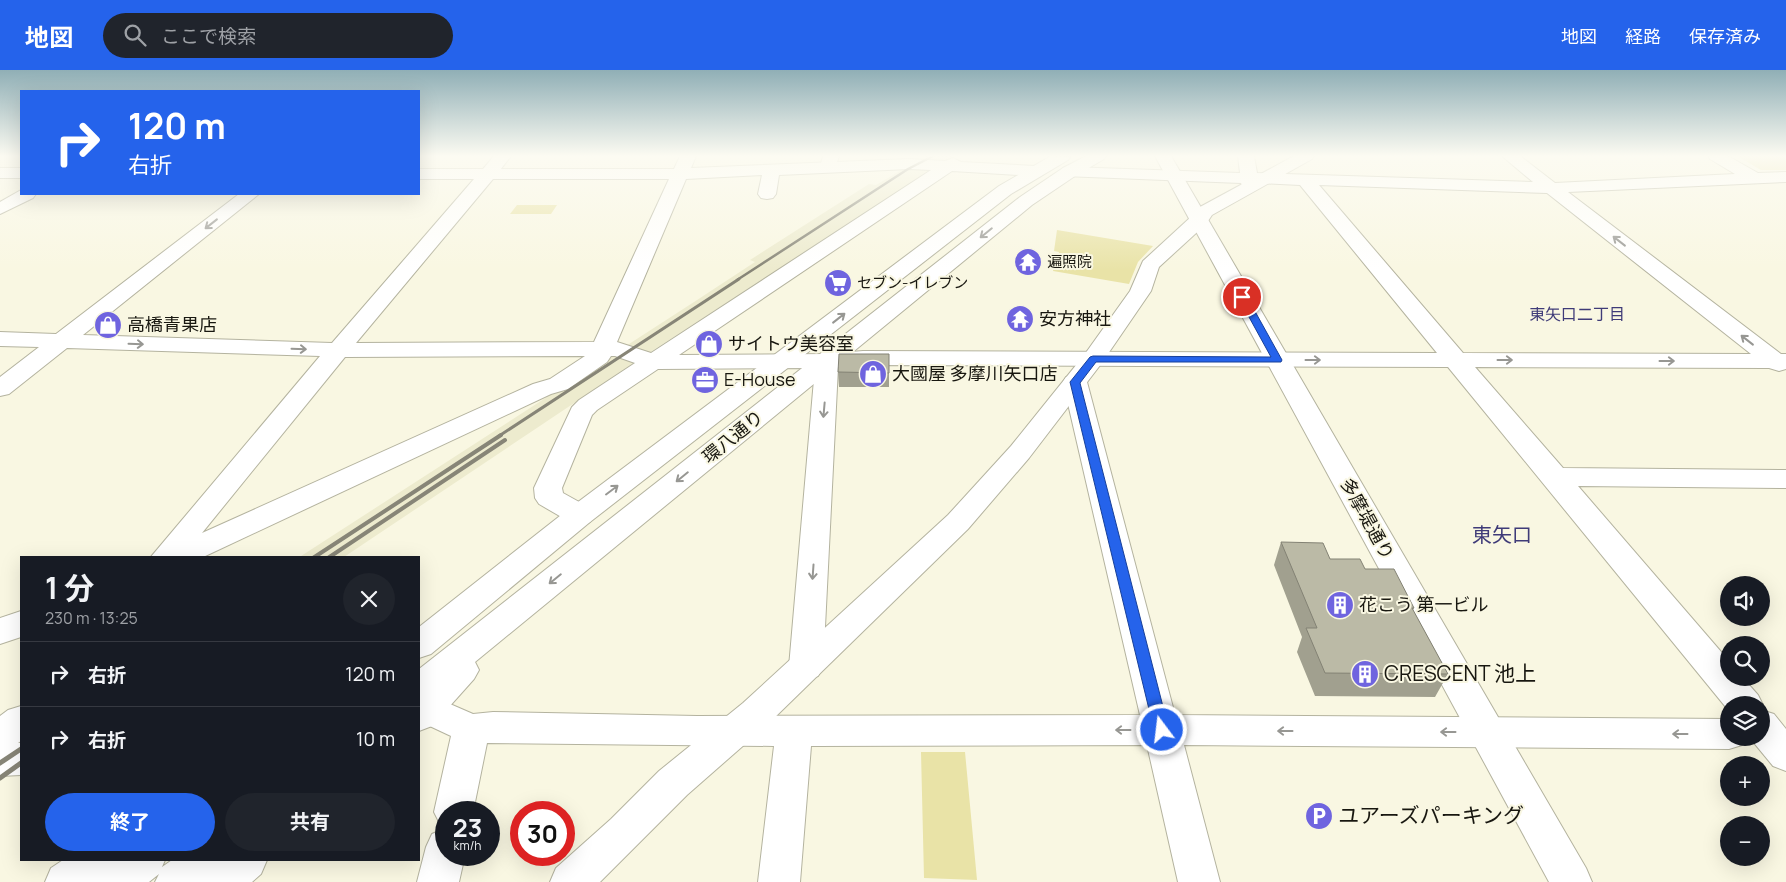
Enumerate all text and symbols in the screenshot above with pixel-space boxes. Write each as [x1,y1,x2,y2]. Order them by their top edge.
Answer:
search box [103,13,453,58]
text: 地図 [25,20,73,53]
icon: search [121,21,149,49]
text: ここで検索 [161,23,256,49]
text: 地図 [1561,24,1597,48]
text: 経路 [1625,24,1661,48]
text: 保存済み [1689,24,1761,48]
text: 120 m [128,102,226,150]
icon: right [45,110,110,175]
text: 右折 [128,150,172,180]
one-way arrow [205,218,218,229]
one-way arrow [980,227,993,238]
one-way arrow [1613,235,1626,246]
temple icon: 遍照院 [1013,247,1043,277]
place label: 遍照院 [1047,251,1092,272]
supermarket icon: セブン-イレブン [823,268,853,298]
place label: セブン-イレブン [857,272,968,293]
pin [1221,276,1263,318]
icon: arrive [1228,283,1256,311]
district label: 東矢口二丁目 [1529,303,1625,325]
temple icon: 安方神社 [1005,304,1035,334]
place label: 安方神社 [1039,306,1111,330]
shop icon: 高橋青果店 [93,310,123,340]
place label: 高橋青果店 [127,312,217,336]
one-way arrow [832,312,845,323]
shop icon: サイトウ美容室 [694,329,724,359]
place label: サイトウ美容室 [728,331,854,355]
one-way arrow [1741,335,1754,346]
one-way arrow [128,339,144,349]
one-way arrow [290,344,306,353]
one-way arrow [1304,355,1321,365]
one-way arrow [1496,356,1512,365]
one-way arrow [1658,356,1675,366]
shop icon: 大國屋 多摩川矢口店 [858,359,888,389]
place label: 大國屋 多摩川矢口店 [892,361,1058,385]
office icon: E-House [690,365,720,395]
place label: E-House [724,367,795,391]
one-way arrow [819,401,829,417]
street label: 環八通り [697,404,768,468]
one-way arrow [676,471,689,482]
street label: 多摩堤通り [1336,473,1400,564]
one-way arrow [605,485,618,496]
district label: 東矢口 [1472,521,1532,548]
one-way arrow [808,564,817,580]
text: 1 分 [45,567,94,608]
button: close [343,573,395,625]
one-way arrow [549,573,562,584]
map controls [1720,576,1770,866]
button: sound [1720,576,1770,626]
building icon: 花こう 第一ビル [1325,590,1355,620]
place label: 花こう 第一ビル [1359,592,1489,616]
text: 230 m · 13:25 [45,607,138,629]
button: search [1720,636,1770,686]
building icon: CRESCENT 池上 [1350,659,1380,689]
place label: CRESCENT 池上 [1384,659,1536,687]
icon: right [45,660,73,688]
text: 120 m [345,661,395,687]
text: 右折 [88,662,126,688]
button: layers [1720,696,1770,746]
position arrow [1135,703,1187,755]
icon: right [45,725,73,753]
one-way arrow [1115,725,1131,735]
text: 10 m [356,726,395,752]
one-way arrow [1277,726,1294,736]
text: 右折 [88,727,126,753]
one-way arrow [1440,727,1456,737]
one-way arrow [1672,729,1688,739]
button: + [1720,756,1770,806]
button: 終了 [45,793,215,851]
button: 共有 [225,793,395,851]
speed limit sign: 30 [510,801,575,866]
parking icon: ユアーズパーキング [1304,801,1334,831]
place label: ユアーズパーキング [1338,801,1524,829]
text: 23 [453,810,482,845]
button: − [1720,816,1770,866]
text: km/h [454,837,481,854]

